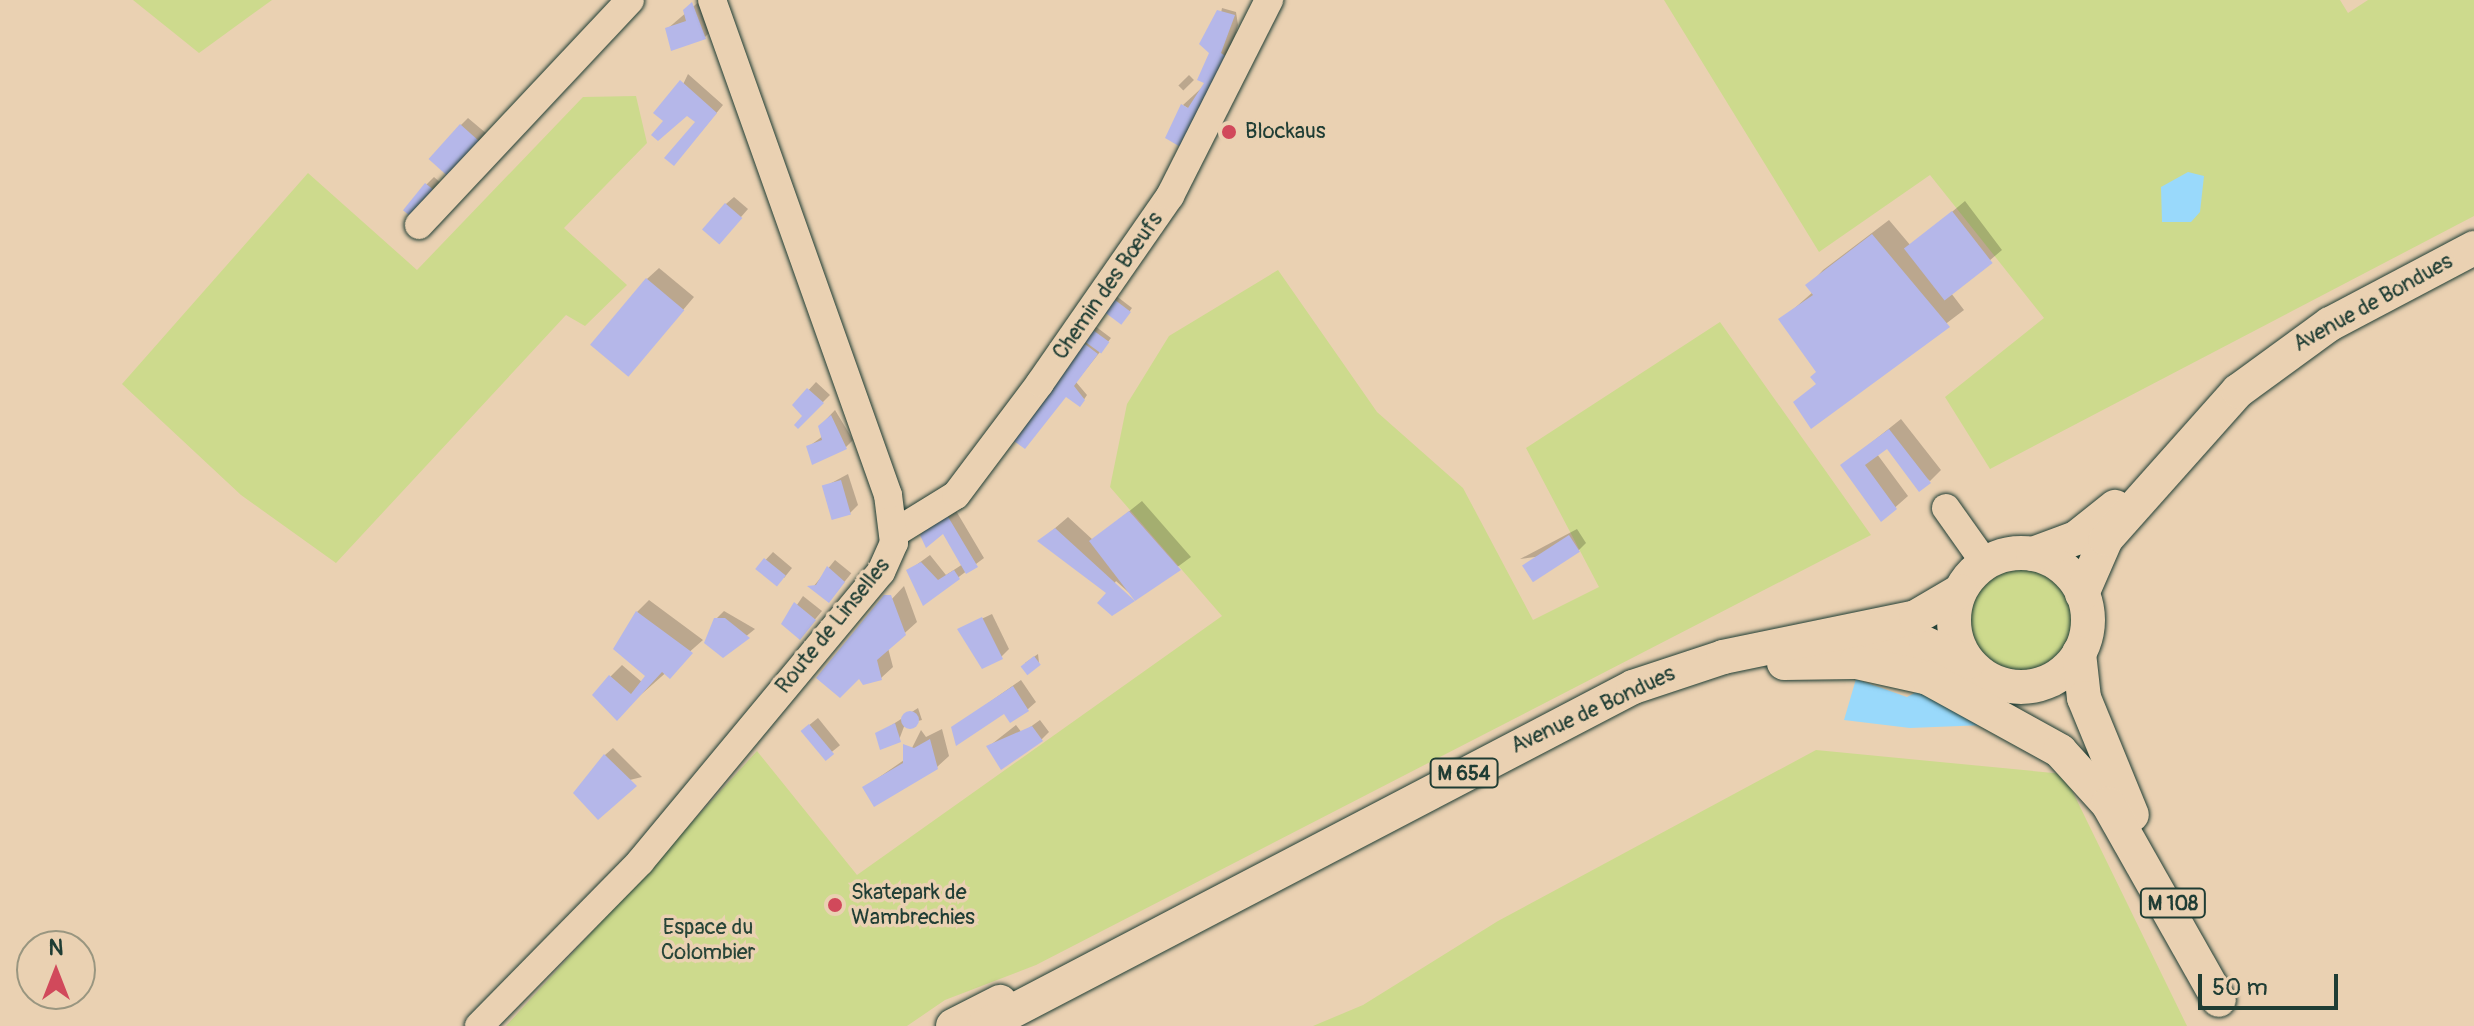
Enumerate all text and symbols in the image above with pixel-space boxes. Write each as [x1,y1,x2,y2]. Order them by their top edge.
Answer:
place label: Blockaus [1245,119,1326,145]
marker: Blockaus [1220,123,1238,141]
street label: Chemin des Bœufs [1047,207,1169,365]
street label: Avenue de Bondues [2289,248,2457,358]
street label: Route de Linselles [770,553,896,699]
street label: Avenue de Bondues [1507,660,1679,760]
road number: M 654 [1428,757,1500,789]
place label: Skatepark de Wambrechies [851,879,975,930]
road number: M 108 [2139,887,2207,919]
marker: Skatepark de Wambrechies [826,896,844,914]
park label: Espace du Colombier [661,914,755,966]
north arrow [16,930,96,1010]
text: N [49,934,63,962]
scale bar [2202,958,2342,1008]
text: 50 m [2212,973,2268,1002]

